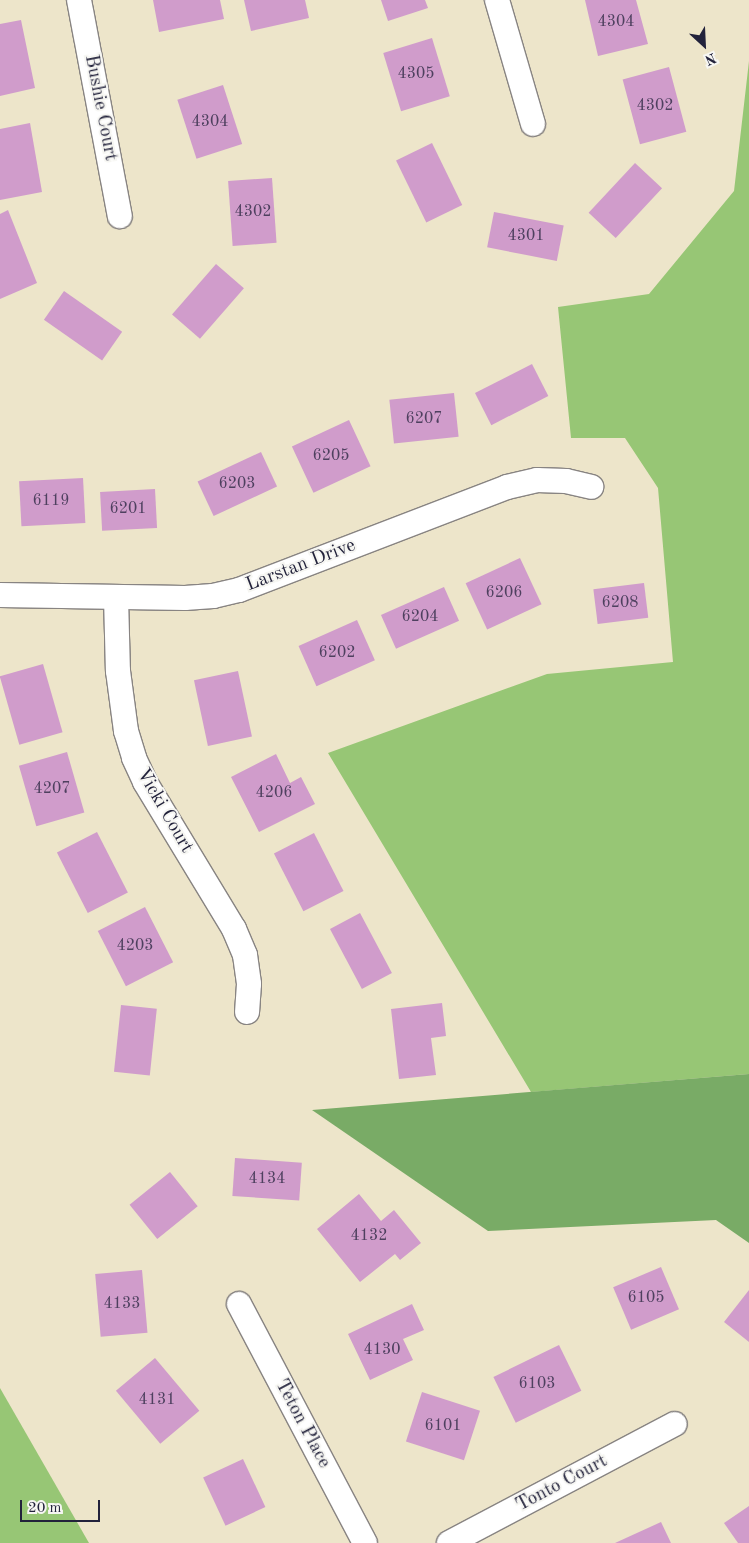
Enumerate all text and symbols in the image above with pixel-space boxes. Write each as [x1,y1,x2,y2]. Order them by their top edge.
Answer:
house number: 4304 [597,12,635,32]
north arrow [679,20,729,70]
text: N [703,50,718,67]
street label: Bushie Court [79,53,121,163]
house number: 4305 [397,64,435,84]
house number: 4302 [636,96,674,116]
house number: 4304 [191,112,229,132]
house number: 4302 [234,202,272,222]
house number: 4301 [507,226,545,246]
house number: 6207 [405,409,443,429]
house number: 6205 [312,446,350,466]
house number: 6203 [218,474,256,494]
house number: 6119 [32,491,70,511]
house number: 6201 [109,499,147,519]
street label: Larstan Drive [243,535,359,597]
house number: 6206 [485,583,523,603]
house number: 6208 [601,593,639,613]
house number: 6204 [401,607,439,627]
house number: 6202 [318,643,356,663]
street label: Vicki Court [131,764,197,858]
house number: 4207 [33,779,71,799]
house number: 4206 [255,783,293,803]
house number: 4203 [116,936,154,956]
house number: 4134 [248,1169,286,1189]
house number: 4132 [350,1226,388,1246]
house number: 6105 [627,1288,665,1308]
house number: 4133 [103,1294,141,1314]
house number: 4130 [363,1340,401,1360]
house number: 6103 [518,1374,556,1394]
street label: Teton Place [269,1376,335,1472]
house number: 4131 [138,1390,176,1410]
house number: 6101 [424,1416,462,1436]
street label: Tonto Court [512,1450,612,1518]
scale bar [22,1490,102,1522]
text: 20 m [28,1501,62,1516]

